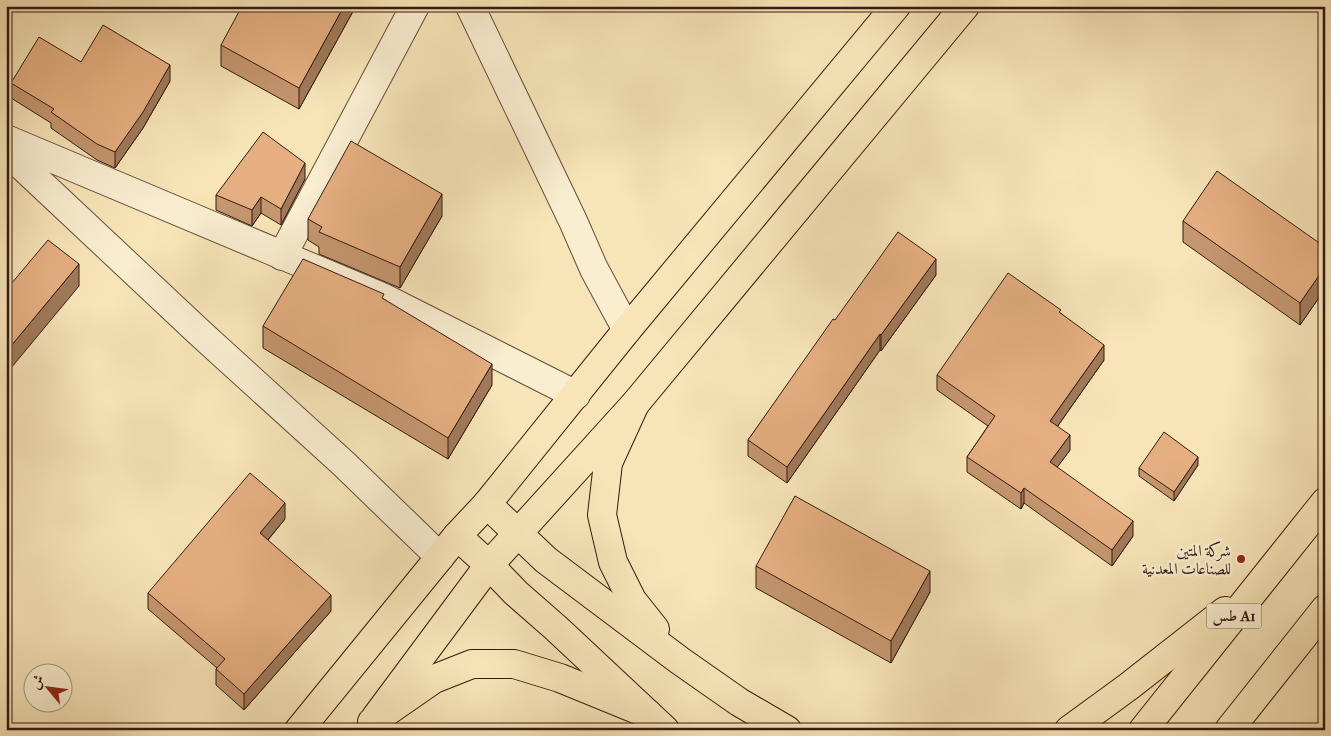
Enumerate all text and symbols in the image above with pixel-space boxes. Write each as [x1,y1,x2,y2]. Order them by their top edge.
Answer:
place label: شركة المتين للصناعات المعدنية [1142,541,1231,578]
marker: شركة المتين للصناعات المعدنية [1235,553,1247,565]
road number: طس A1 [1206,604,1262,628]
north arrow [22,664,72,714]
text: ش [26,672,48,692]

